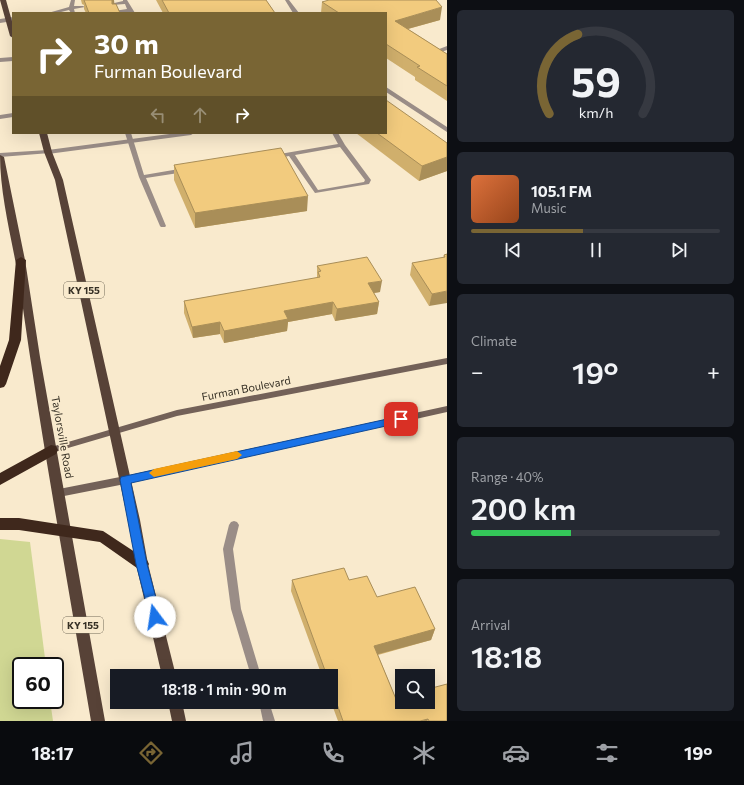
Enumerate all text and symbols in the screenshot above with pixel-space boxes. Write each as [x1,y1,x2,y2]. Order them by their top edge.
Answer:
text: 30 m [94,26,159,60]
icon: right [28,28,80,80]
text: 59 [571,55,620,106]
text: Furman Boulevard [94,60,242,82]
text: km/h [578,103,613,121]
icon: left [147,104,169,126]
icon: ahead [189,104,211,126]
icon: right [231,104,253,126]
text: 105.1 FM [531,182,592,200]
text: Music [531,200,566,216]
icon: previous [502,239,524,261]
icon: pause [585,239,607,261]
icon: next [668,239,690,261]
road number: KY 155 [64,282,104,298]
text: Climate [471,333,517,349]
text: 19° [572,353,618,390]
text: − [471,358,484,385]
text: + [707,358,720,385]
street label: Furman Boulevard [200,373,292,403]
street label: Taylorsville Road [49,395,77,479]
pin [384,402,418,436]
icon: arrive [390,408,412,430]
text: Range · 40% [471,469,543,485]
text: 200 km [471,489,576,526]
position arrow [134,596,176,638]
road number: KY 155 [63,617,103,633]
text: Arrival [471,617,510,633]
text: 18:18 [471,637,542,674]
speed limit sign: 60 [12,657,64,709]
map controls [395,669,435,709]
button: search [395,669,435,709]
text: 18:18 · 1 min · 90 m [161,680,287,698]
icon: directions [137,739,165,767]
icon: music [228,739,256,767]
icon: phone [319,739,347,767]
icon: climate [410,739,438,767]
icon: car [502,739,530,767]
icon: filters [593,739,621,767]
text: 18:17 [32,742,74,764]
text: 19° [684,742,712,764]

